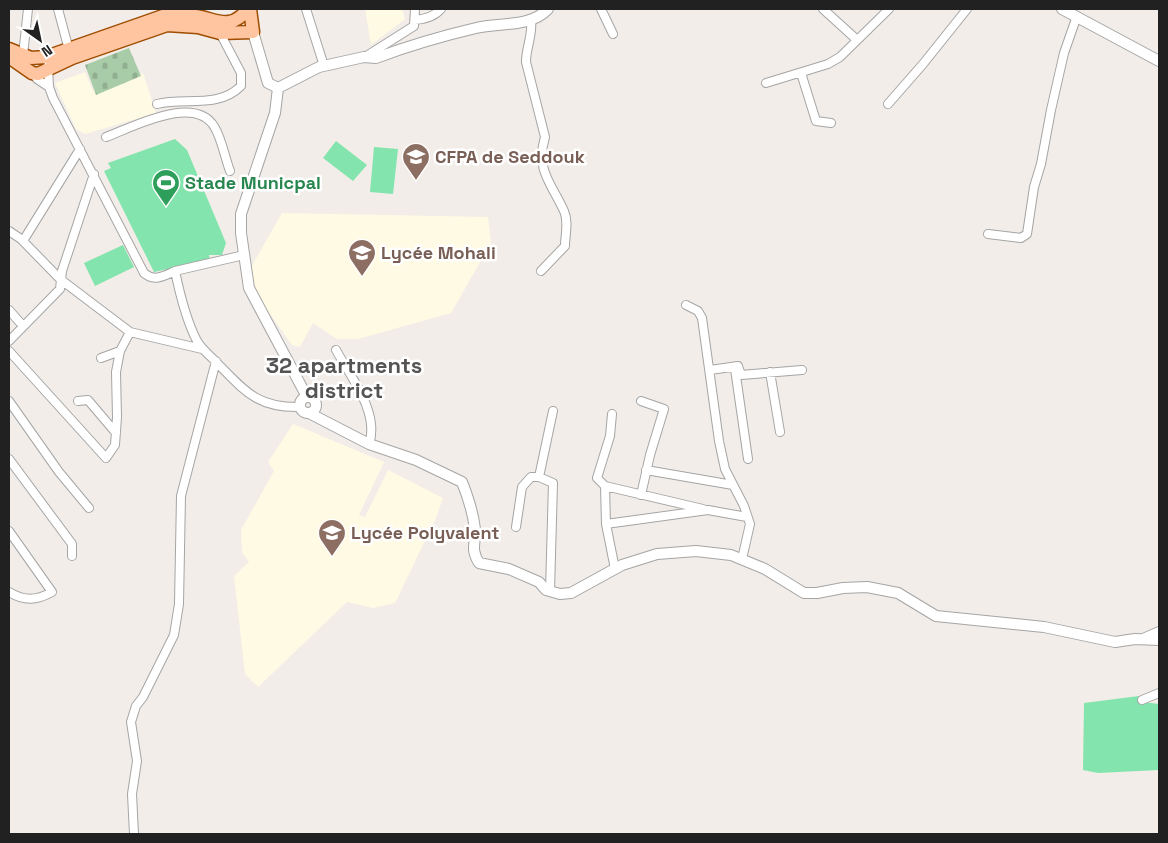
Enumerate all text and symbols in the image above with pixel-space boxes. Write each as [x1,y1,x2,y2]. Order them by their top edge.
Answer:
north arrow [15,15,65,65]
text: N [38,41,56,61]
school or university icon: CFPA de Seddouk [401,142,431,181]
place label: CFPA de Seddouk [435,145,585,168]
sports icon: Stade Municpal [151,168,181,207]
place label: Stade Municpal [185,171,321,194]
school or university icon: Lycée Mohali [347,238,377,277]
place label: Lycée Mohali [381,241,496,264]
district label: 32 apartments district [266,351,422,404]
school or university icon: Lycée Polyvalent [317,518,347,557]
place label: Lycée Polyvalent [351,521,500,544]

